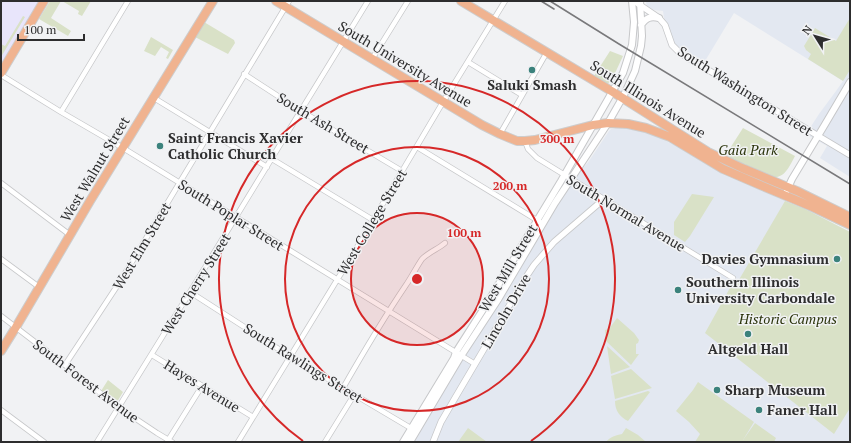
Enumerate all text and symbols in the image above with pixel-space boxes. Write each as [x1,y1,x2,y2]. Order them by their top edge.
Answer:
scale bar [18,16,84,42]
street label: South University Avenue [335,16,476,111]
north arrow [795,16,835,56]
text: 100 m [24,22,57,37]
text: N [799,22,816,38]
street label: South Washington Street [674,41,817,140]
street label: South Illinois Avenue [587,55,710,142]
marker: Saluki Smash [527,65,537,75]
place label: Saluki Smash [487,75,577,94]
street label: South Ash Street [274,88,374,158]
street label: West Walnut Street [56,112,134,225]
place label: Saint Francis Xavier Catholic Church [168,128,303,163]
text: 300 m [540,131,574,146]
park label: Gaia Park [718,140,778,159]
marker: Saint Francis Xavier Catholic Church [155,141,165,151]
street label: West College Street [332,164,411,278]
street label: South Normal Avenue [563,169,689,256]
street label: South Poplar Street [175,174,288,255]
text: 200 m [493,178,527,193]
street label: West Elm Street [108,198,176,293]
street label: West Mill Street [474,220,542,315]
text: 100 m [447,225,481,240]
street label: West Cherry Street [157,228,235,338]
place label: Davies Gymnasium [701,249,829,268]
marker: Davies Gymnasium [832,254,842,264]
street label: Lincoln Drive [476,270,535,352]
centre of rings [410,272,424,286]
place label: Southern Illinois University Carbondale [686,272,836,307]
marker: Southern Illinois University Carbondale [673,285,683,295]
park label: Historic Campus [738,309,837,328]
street label: South Rawlings Street [240,318,367,407]
marker: Altgeld Hall [743,329,753,339]
street label: South Forest Avenue [29,334,143,427]
place label: Altgeld Hall [708,339,789,358]
street label: Hayes Avenue [161,355,244,416]
place label: Sharp Museum [725,380,825,399]
marker: Sharp Museum [712,385,722,395]
place label: Faner Hall [767,400,837,419]
marker: Faner Hall [754,405,764,415]

